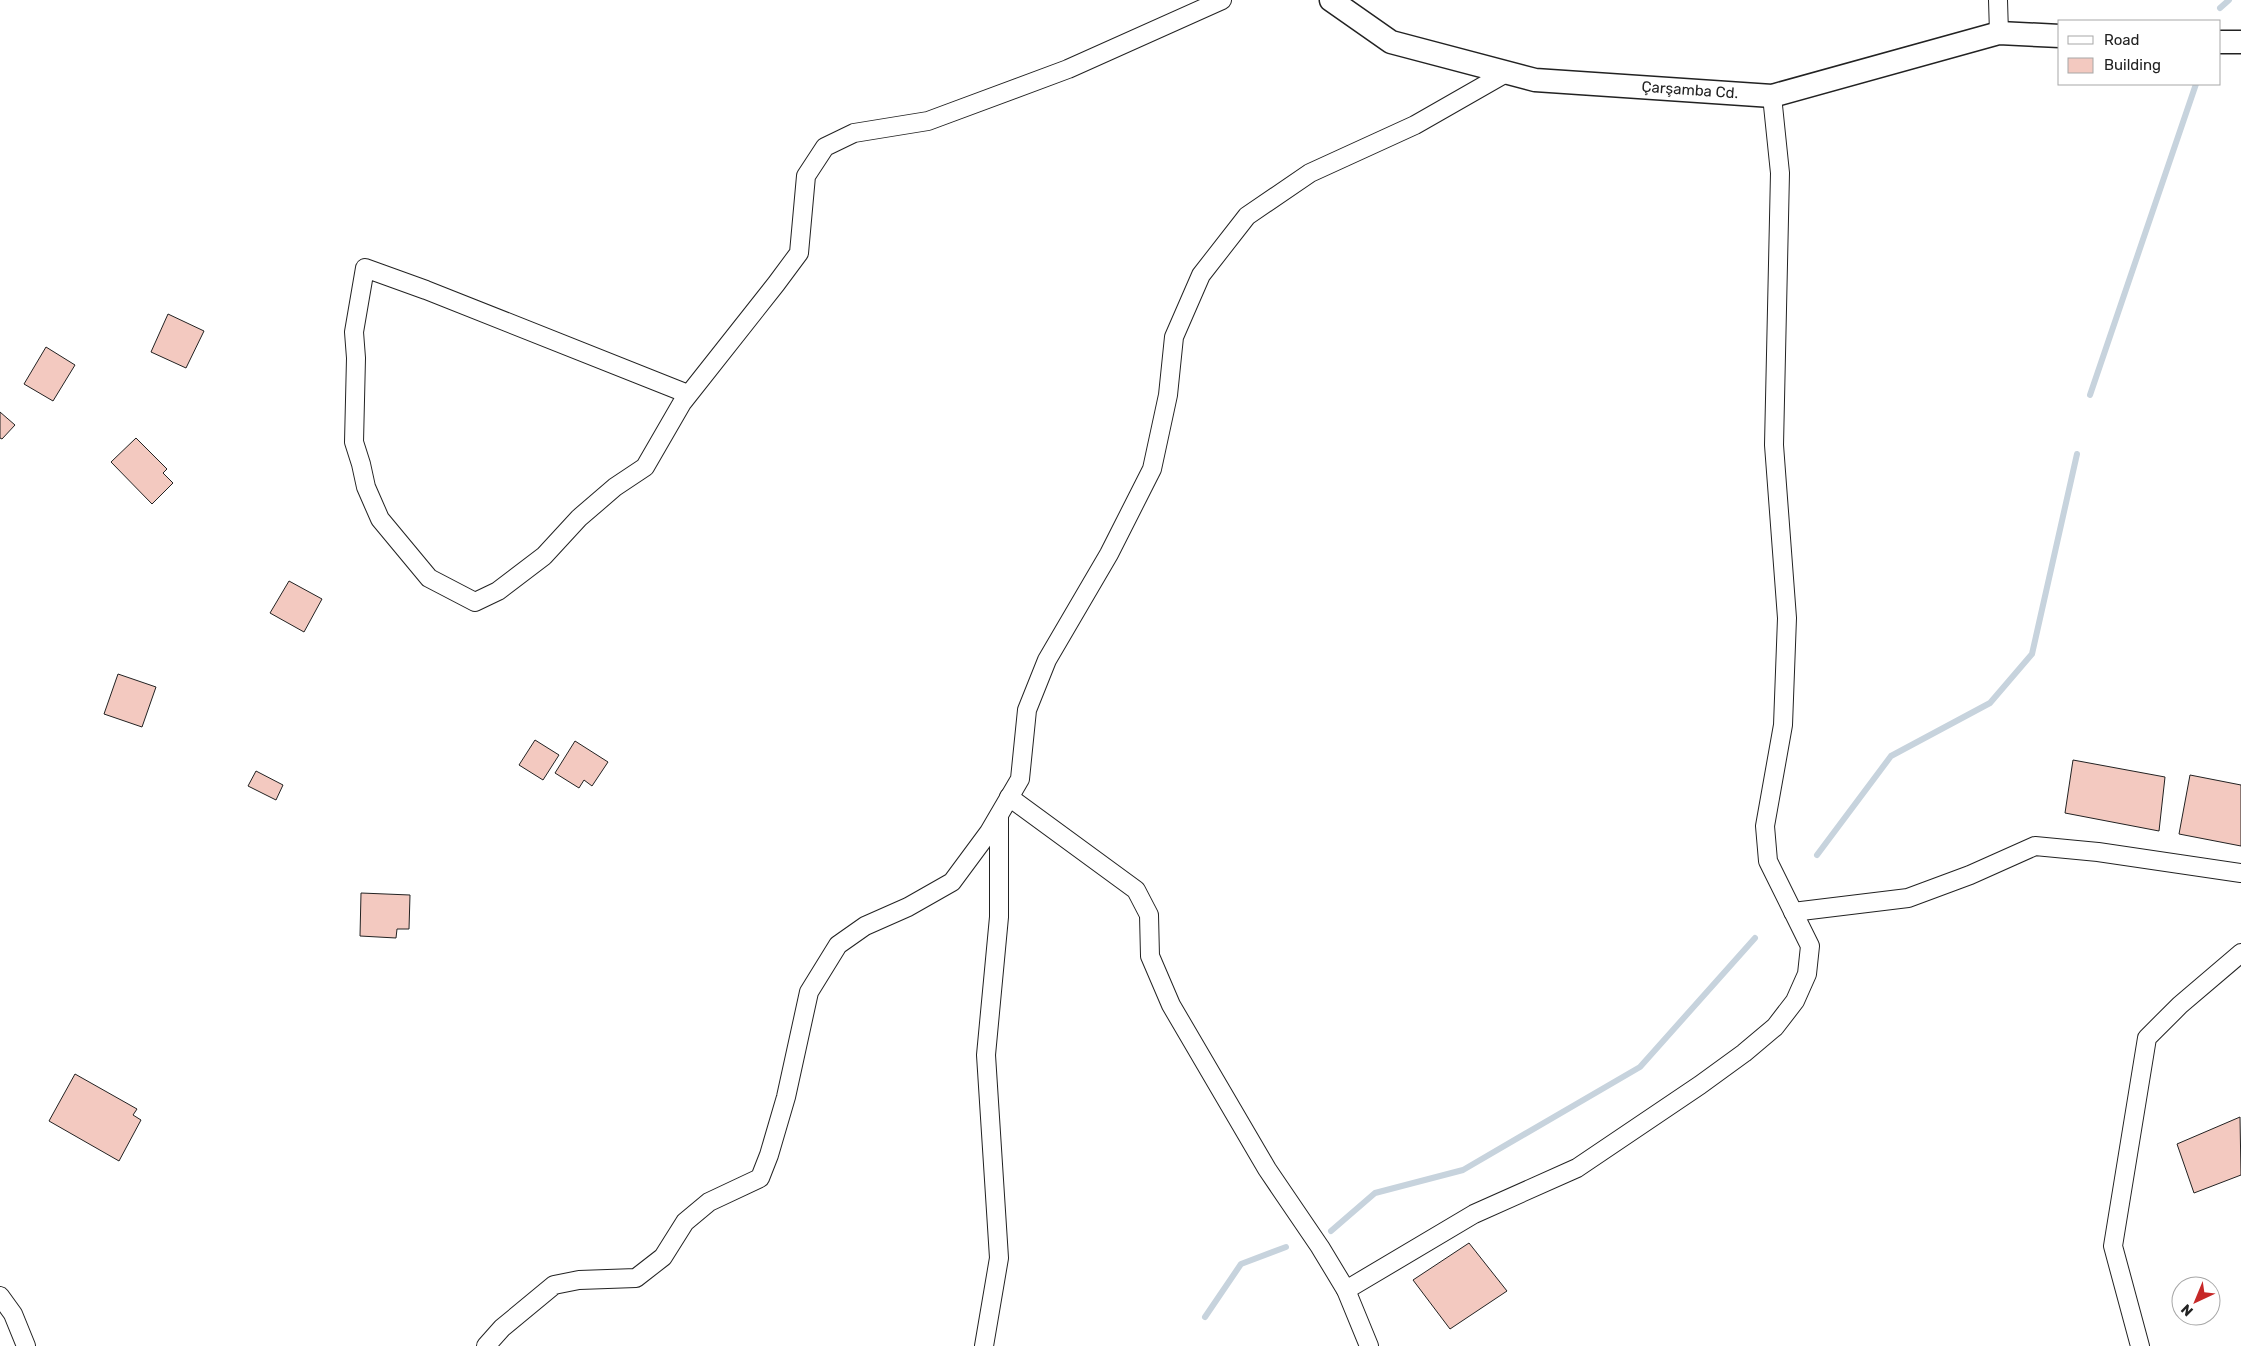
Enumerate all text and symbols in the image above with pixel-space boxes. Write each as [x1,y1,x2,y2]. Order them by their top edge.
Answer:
legend [2058,20,2221,85]
text: Road [2104,31,2140,49]
text: Building [2104,56,2161,74]
street label: Çarşamba Cd. [1641,78,1739,102]
north arrow [2171,1276,2221,1326]
text: N [2178,1300,2197,1320]

